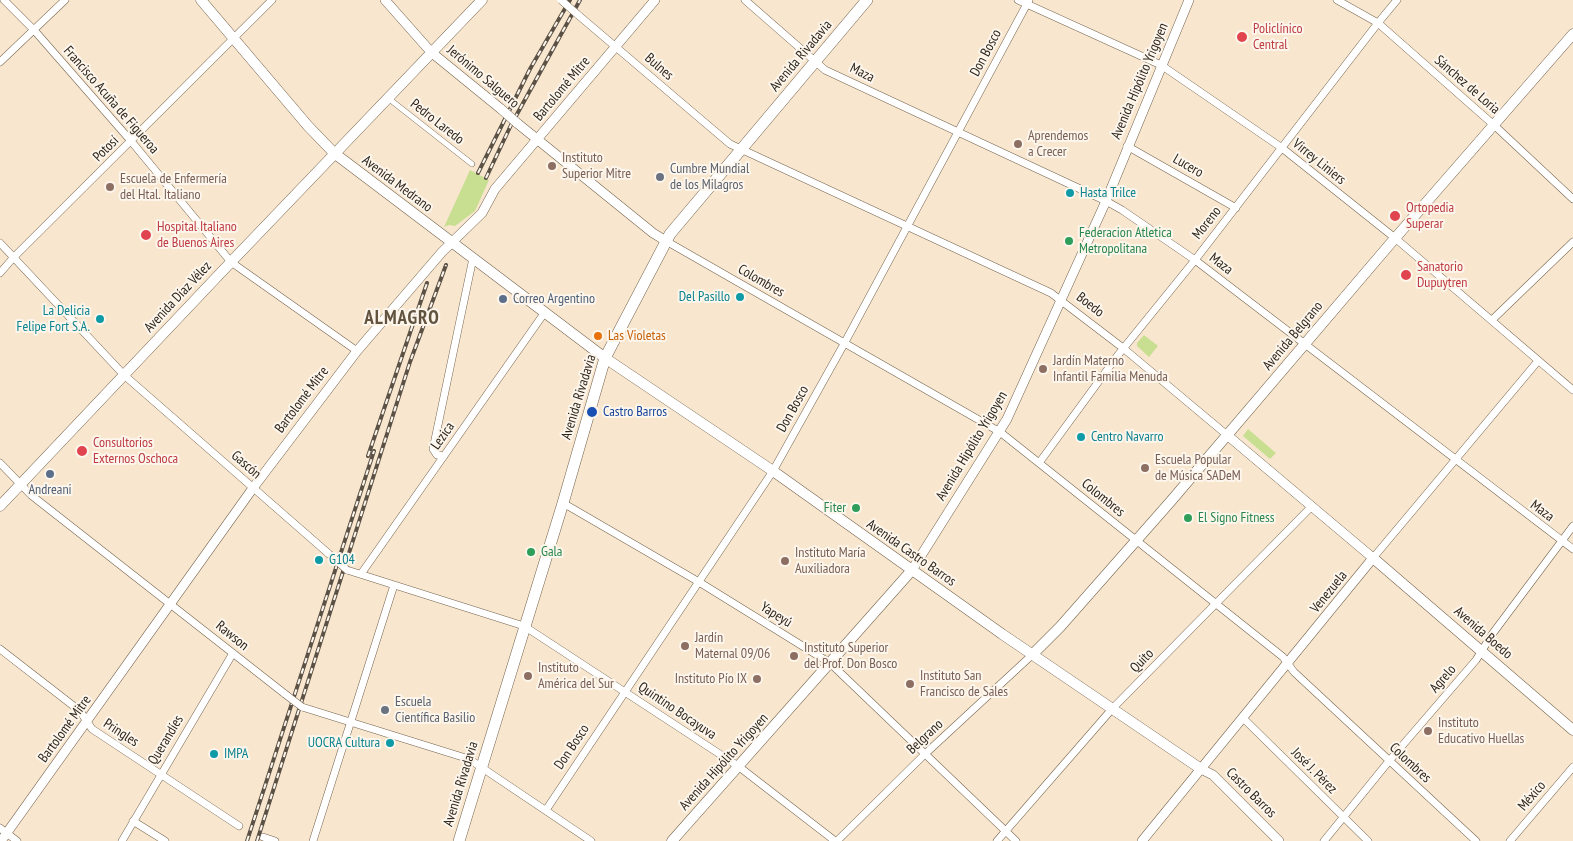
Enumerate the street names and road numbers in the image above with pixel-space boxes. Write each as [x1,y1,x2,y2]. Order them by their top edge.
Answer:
street label: Avenida Rivadavia [766,17,836,95]
street label: Avenida Hipólito Yrigoyen [1108,20,1172,142]
street label: Don Bosco [967,27,1005,79]
street label: Jerónimo Salguero [444,42,522,112]
street label: Francisco Acuña de Figueroa [60,43,162,157]
street label: Bulnes [641,50,677,84]
street label: Sánchez de Loria [1431,52,1503,118]
street label: Bartolomé Mitre [530,53,594,125]
street label: Maza [847,60,877,86]
street label: Pedro Laredo [407,96,467,148]
street label: Potosí [90,133,122,165]
street label: Virrey Liniers [1289,136,1349,188]
street label: Lucero [1170,151,1206,181]
street label: Avenida Medrano [359,152,435,216]
street label: Moreno [1189,203,1225,243]
street label: Maza [1206,250,1236,278]
street label: Avenida Díaz Vélez [141,258,215,336]
street label: Colombres [735,261,787,301]
street label: Boedo [1073,289,1107,321]
street label: Avenida Belgrano [1259,298,1327,374]
street label: Avenida Rivadavia [558,353,600,441]
street label: Bartolomé Mitre [272,363,332,437]
street label: Don Bosco [773,383,813,435]
street label: Avenida Hipólito Yrigoyen [933,388,1011,504]
street label: Lezica [428,419,458,453]
street label: Gascón [228,447,264,483]
street label: Colombres [1078,475,1128,521]
street label: Maza [1527,497,1557,525]
street label: Avenida Castro Barros [863,516,959,590]
street label: Venezuela [1307,568,1351,616]
street label: Yapeyú [757,599,795,631]
street label: Avenida Boedo [1450,603,1516,663]
street label: Rawson [212,618,252,654]
street label: Quito [1127,646,1157,676]
street label: Agrelo [1426,662,1460,696]
street label: Quintino Bocayuva [635,679,719,743]
street label: Bartolomé Mitre [35,692,95,766]
street label: Avenida Hipólito Yrigoyen [676,710,772,814]
street label: Querandíes [145,712,187,768]
street label: Pringles [100,715,142,751]
street label: Belgrano [903,716,947,758]
street label: Don Bosco [551,721,593,773]
street label: Colombres [1386,739,1434,787]
street label: Avenida Rivadavia [440,740,482,828]
street label: José J. Pérez [1288,745,1340,797]
street label: Castro Barros [1222,764,1280,822]
street label: México [1515,778,1549,814]

